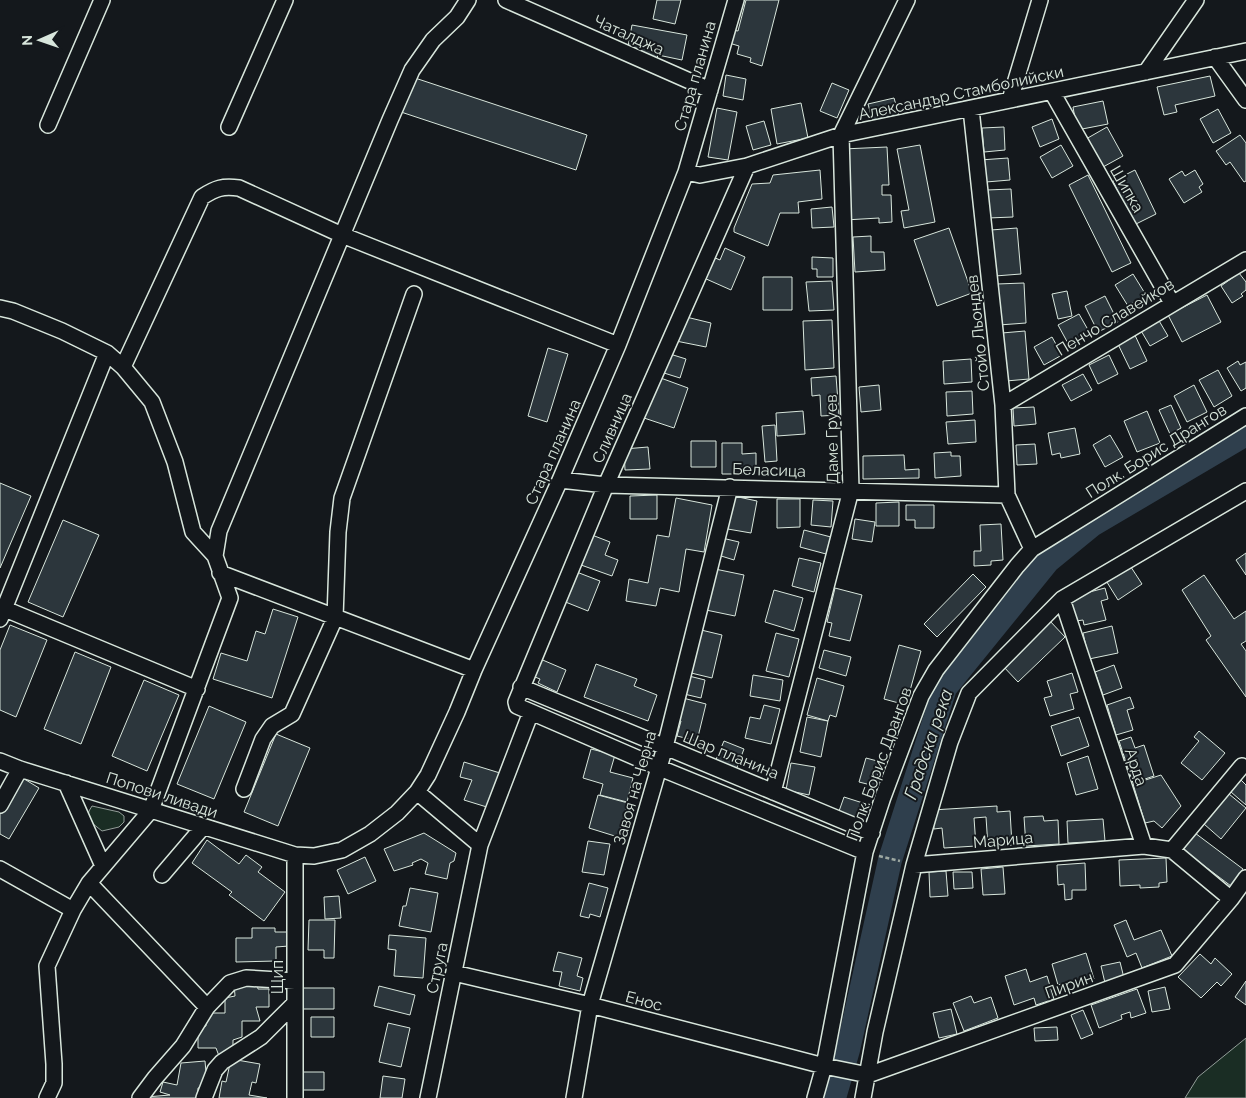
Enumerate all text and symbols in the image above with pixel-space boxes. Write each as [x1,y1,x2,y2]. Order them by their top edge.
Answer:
street label: Чаталджа [591,11,667,59]
north arrow [15,15,65,65]
street label: Стара планина [670,19,720,133]
text: N [19,35,35,46]
street label: Александър Стамболийски [857,62,1065,124]
street label: Шипка [1106,162,1148,216]
street label: Стойо Льондев [962,274,994,392]
street label: Пенчо Славейков [1053,274,1177,360]
street label: Сливница [588,390,636,466]
street label: Даме Груев [822,394,842,484]
street label: Стара планина [521,396,585,508]
street label: Полк. Борис Дрангов [1082,400,1230,502]
street label: Беласица [732,459,806,481]
street label: Полк. Борис Дрангов [842,685,916,843]
water label: Градска река [899,686,957,802]
street label: Шар планина [680,727,782,783]
street label: Завоя на Черна [610,729,660,847]
street label: Арда [1121,746,1151,788]
street label: Попови ливади [104,768,220,822]
street label: Марица [972,828,1034,852]
street label: Струга [422,941,452,995]
street label: Щип [268,960,287,994]
street label: Пирин [1042,968,1096,1002]
street label: Енос [624,987,665,1015]

